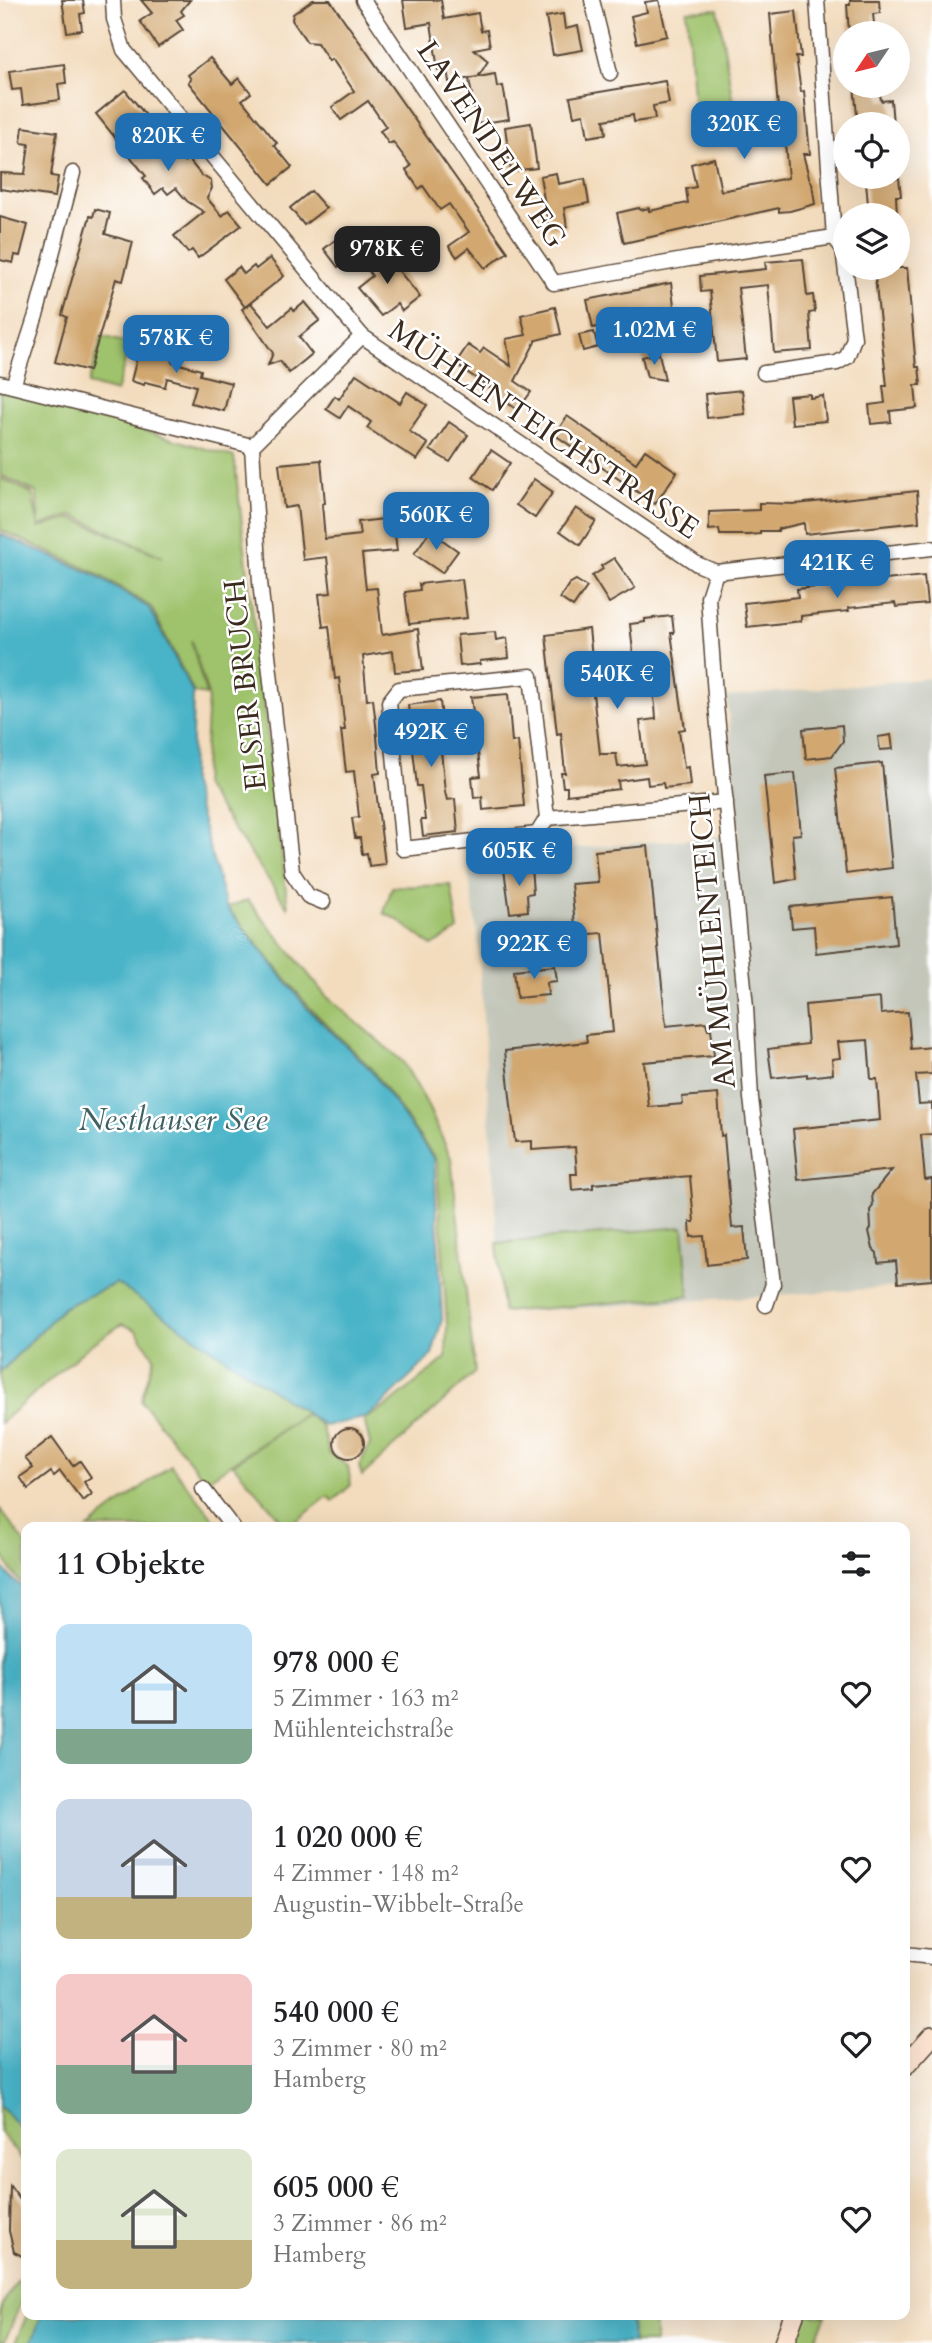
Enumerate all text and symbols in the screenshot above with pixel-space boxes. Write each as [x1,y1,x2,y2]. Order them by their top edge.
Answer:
north arrow [833,21,910,98]
map controls [833,21,910,280]
street label: LAVENDELWEG [407,32,576,256]
pin: 320K € [687,102,801,161]
text: 320K € [707,108,781,139]
button: locate [833,112,910,189]
pin: 820K € [111,114,225,173]
text: 820K € [131,120,205,151]
button: layers [833,203,910,280]
pin: 978K € [330,226,444,286]
text: 978K € [350,233,424,264]
pin: 1.02M € [589,308,719,367]
street label: MÜHLENTEICHSTRASSE [380,310,707,549]
text: 1.02M € [612,314,696,345]
pin: 578K € [119,316,233,375]
text: 578K € [139,322,213,353]
pin: 560K € [379,492,493,552]
text: 560K € [399,499,473,530]
pin: 421K € [780,540,894,600]
text: 421K € [800,547,874,578]
street label: ELSER BRUCH [214,577,277,793]
pin: 540K € [560,652,674,711]
text: 540K € [580,658,654,689]
pin: 492K € [374,710,488,769]
text: 492K € [394,716,468,747]
street label: AM MÜHLENTEICH [679,791,746,1090]
pin: 605K € [462,828,576,888]
text: 605K € [482,835,556,866]
pin: 922K € [477,922,591,981]
text: 922K € [497,928,571,959]
water label: Nesthauser See [79,1098,268,1142]
text: 11 Objekte [56,1544,206,1585]
icon: filters [837,1545,875,1583]
text: 978 000 € [273,1642,399,1683]
icon: home [112,1652,196,1736]
icon: heart [837,1675,875,1713]
text: 5 Zimmer · 163 m² [273,1683,458,1714]
text: Mühlenteichstraße [273,1714,454,1745]
text: 1 020 000 € [273,1817,423,1858]
icon: home [112,1827,196,1911]
icon: heart [837,1850,875,1888]
text: 4 Zimmer · 148 m² [273,1858,458,1889]
text: Augustin-Wibbelt-Straße [273,1889,524,1920]
text: 540 000 € [273,1992,399,2033]
icon: home [112,2002,196,2086]
icon: heart [837,2025,875,2063]
text: 3 Zimmer · 80 m² [273,2033,447,2064]
text: Hamberg [273,2064,366,2095]
text: 605 000 € [273,2167,399,2208]
icon: home [112,2177,196,2261]
icon: heart [837,2200,875,2238]
text: 3 Zimmer · 86 m² [273,2208,447,2239]
text: Hamberg [273,2239,366,2270]

